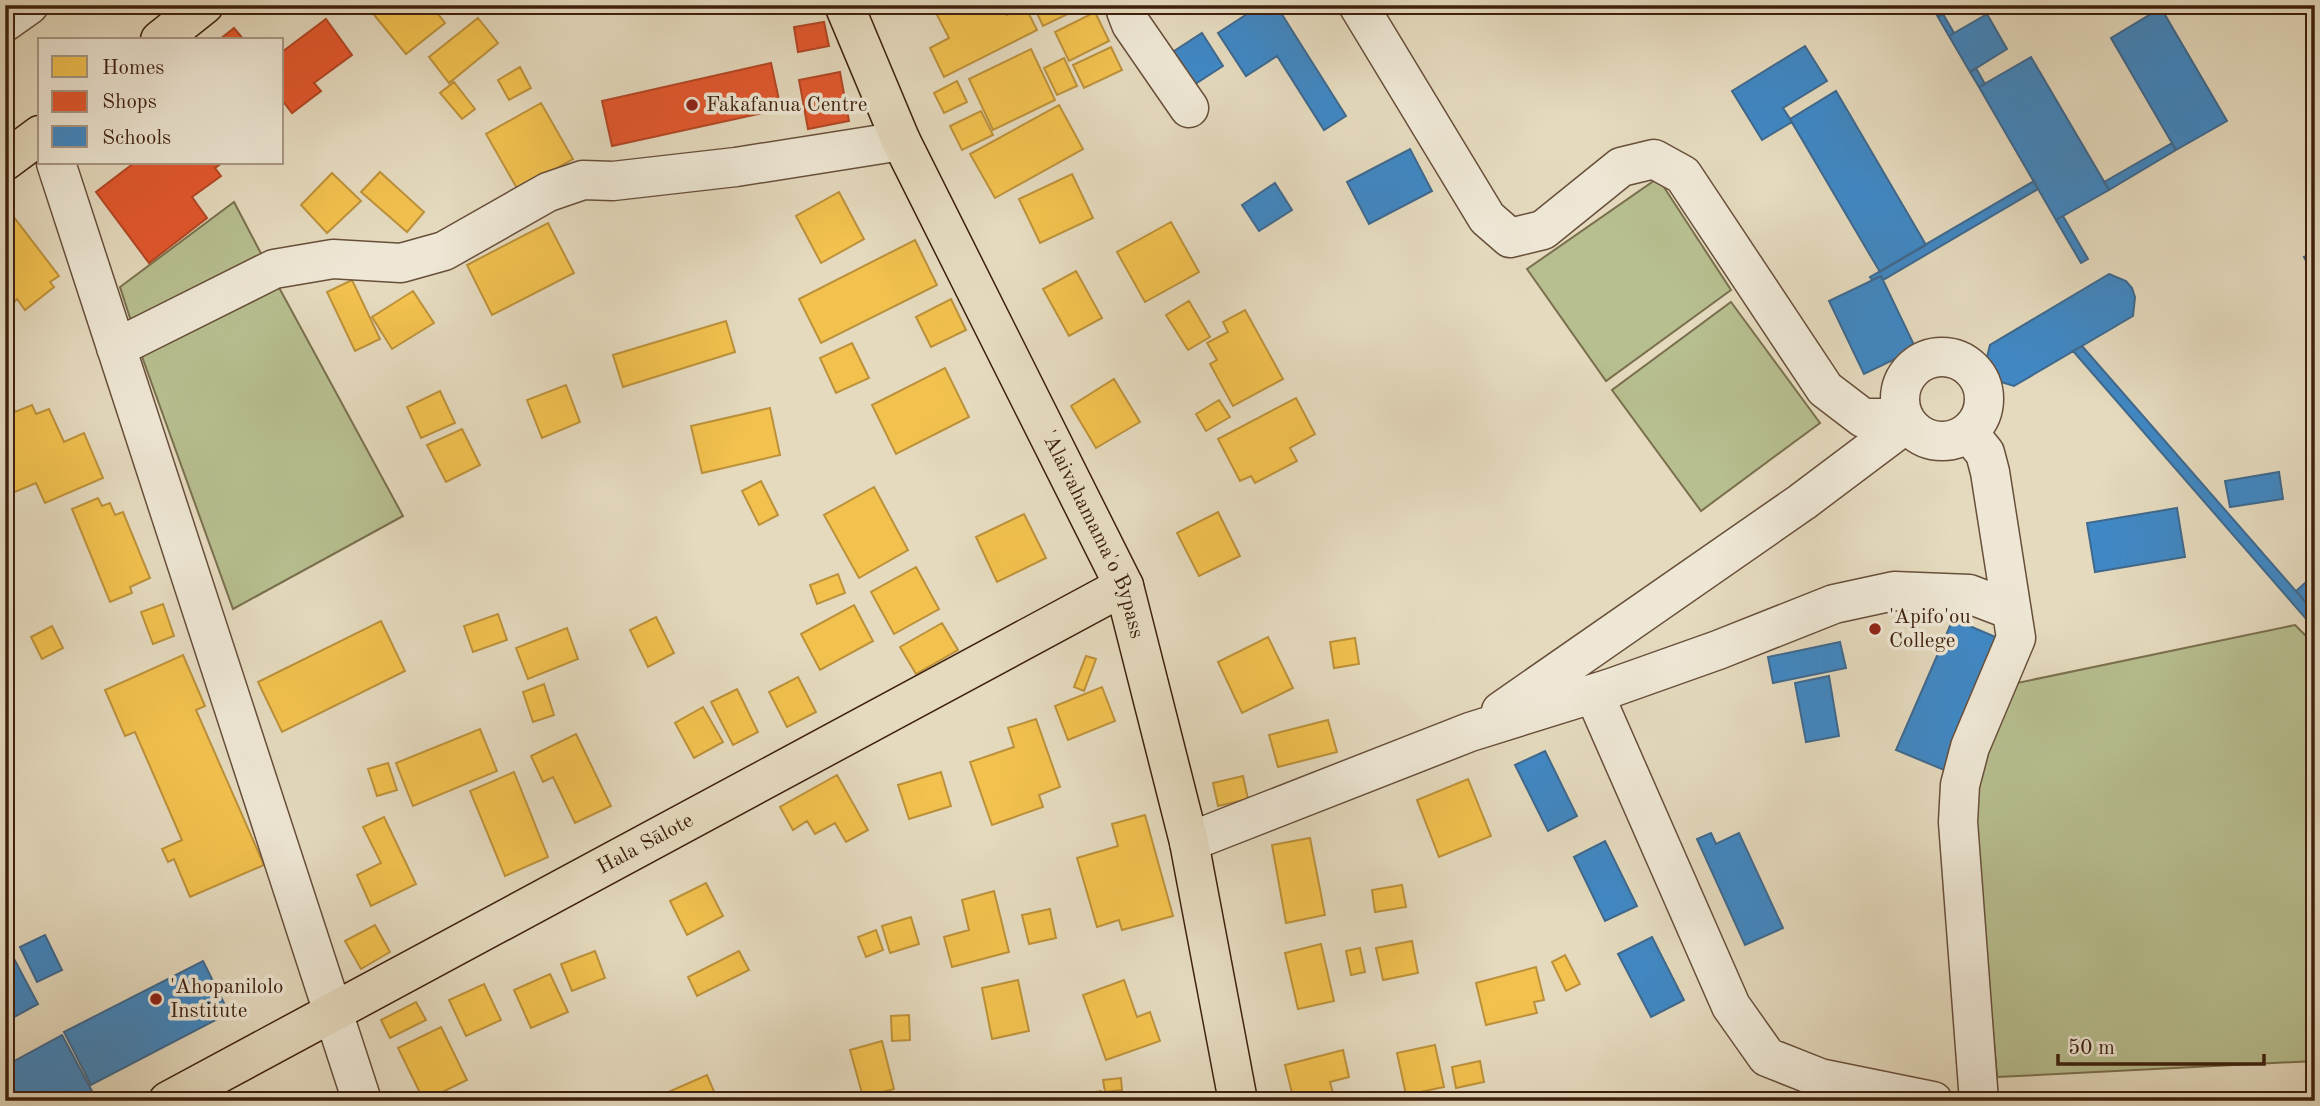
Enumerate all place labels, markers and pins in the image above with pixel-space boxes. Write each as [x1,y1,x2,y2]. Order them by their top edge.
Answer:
place label: Fakafanua Centre [706,95,867,116]
marker: Fakafanua Centre [684,97,700,113]
place label: 'Apifo'ou College [1889,607,1971,652]
marker: 'Apifo'ou College [1867,621,1883,637]
place label: 'Ahopanilolo Institute [170,977,283,1022]
marker: 'Ahopanilolo Institute [148,991,164,1007]

